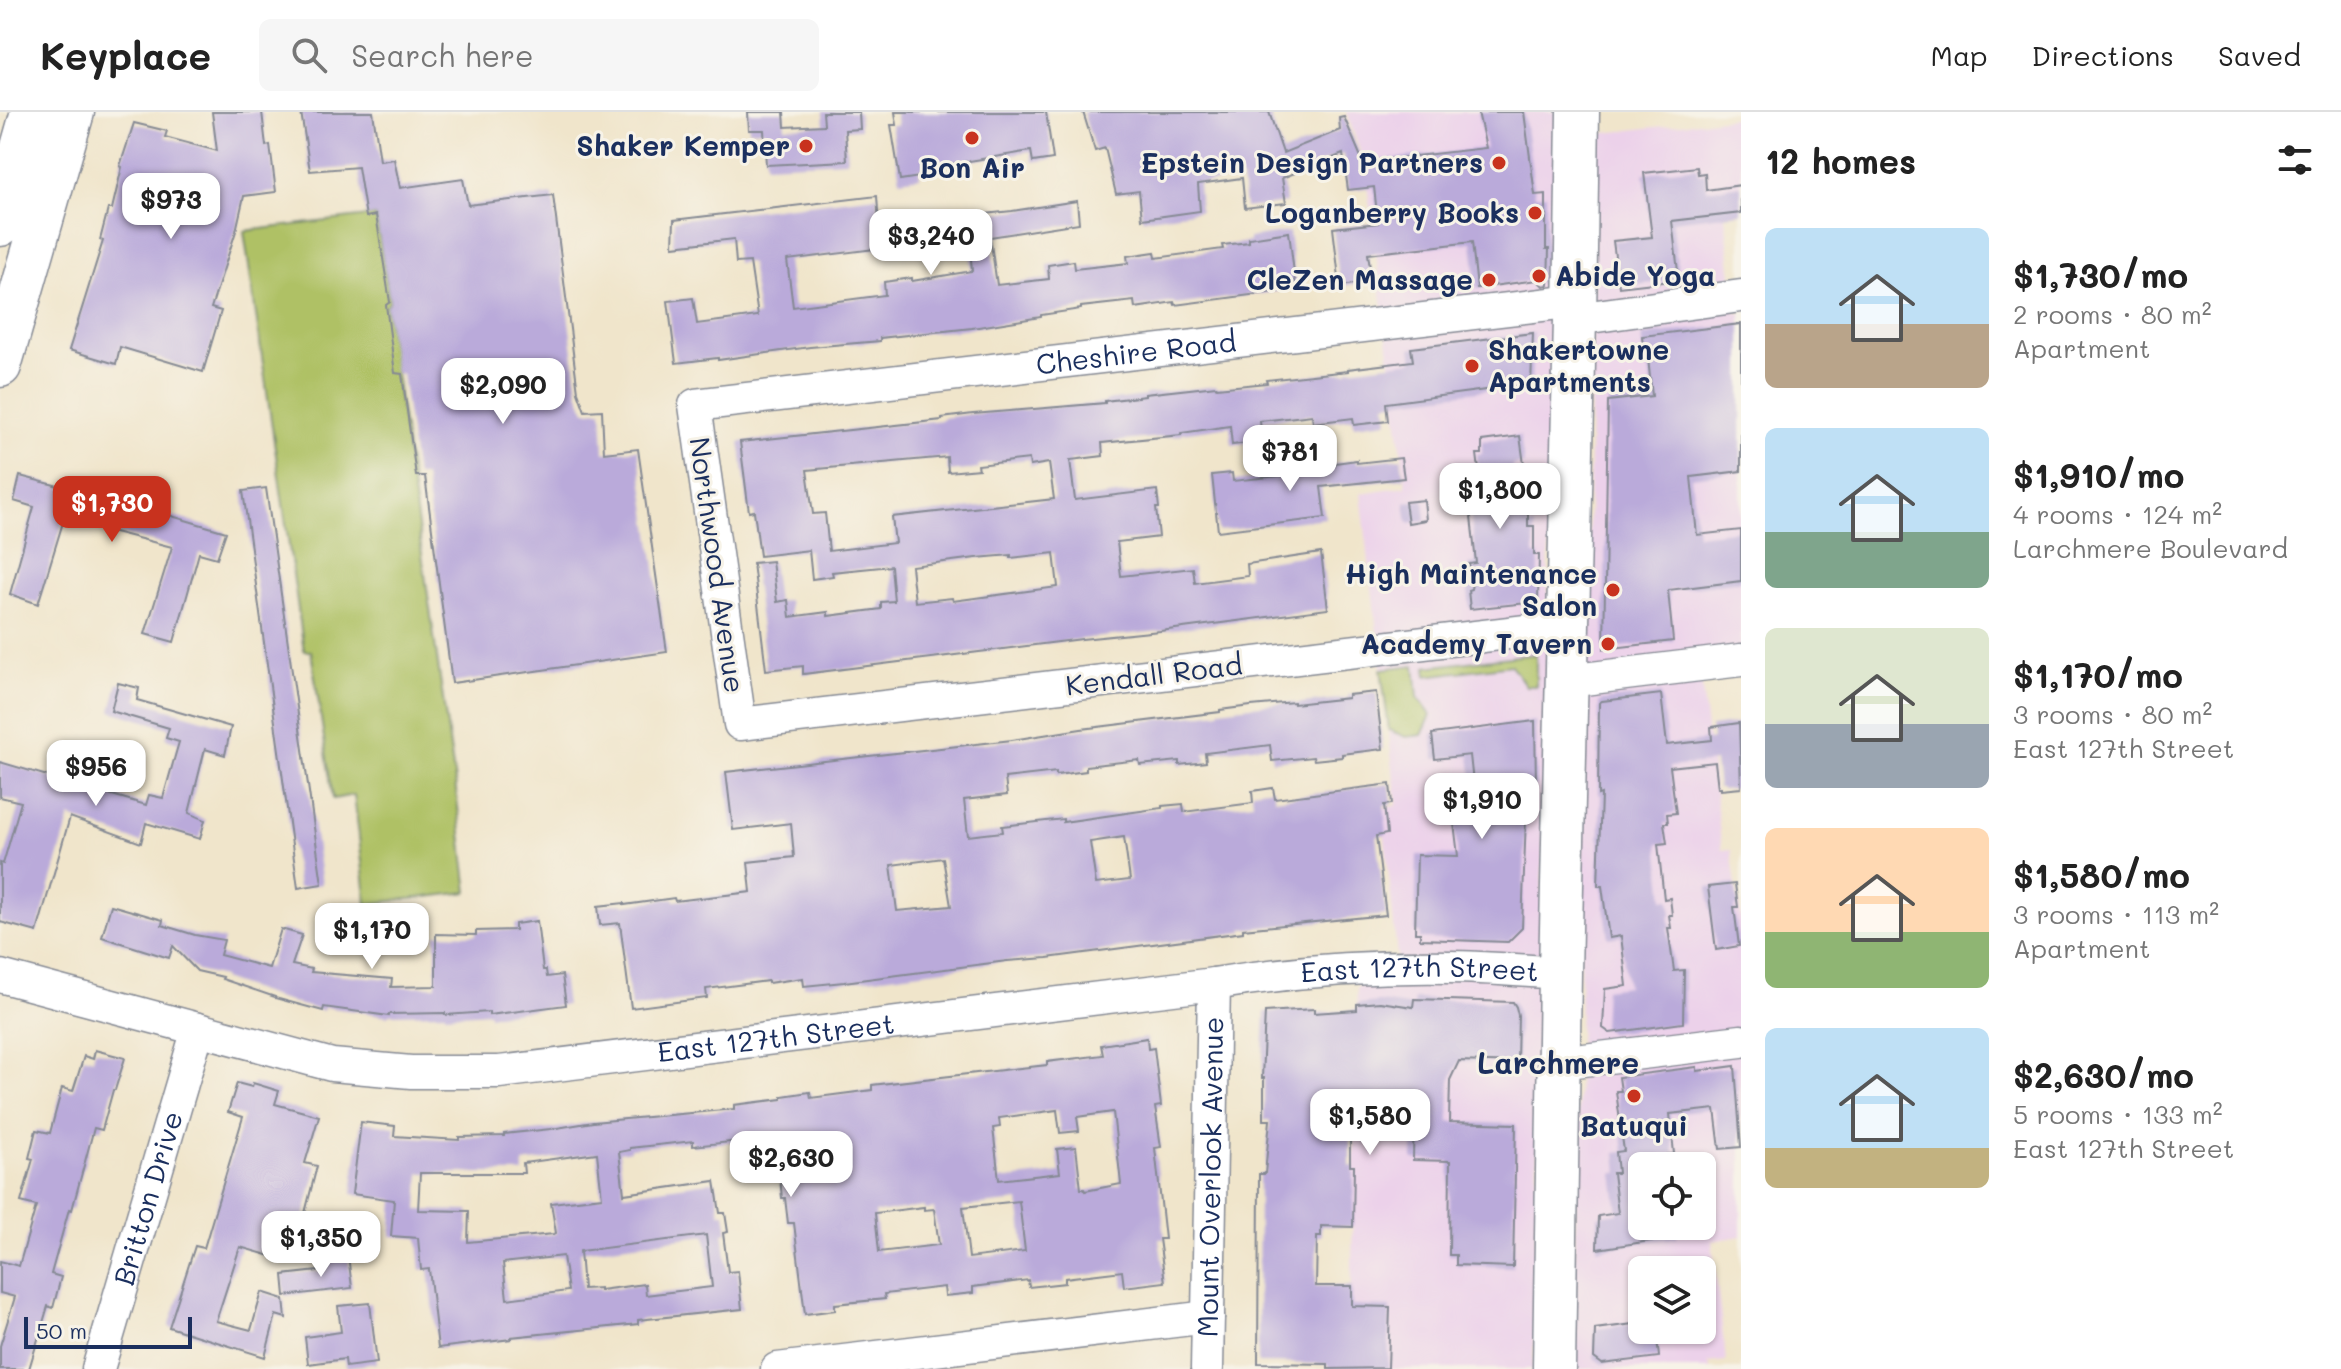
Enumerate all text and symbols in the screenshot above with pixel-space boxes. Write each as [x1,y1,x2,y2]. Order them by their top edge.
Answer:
search box [259,19,819,91]
text: Keyplace [40,30,211,80]
icon: search [287,33,331,77]
text: Search here [351,35,534,75]
text: Map [1931,37,1988,73]
text: Directions [2032,37,2174,73]
text: Saved [2218,37,2301,73]
place label: Shaker Kemper [576,127,790,163]
marker: Bon Air [963,129,981,147]
marker: Shaker Kemper [797,137,815,155]
text: 12 homes [1765,138,1916,183]
icon: filters [2273,138,2317,182]
place label: Epstein Design Partners [1141,144,1483,180]
place label: Bon Air [919,149,1025,185]
marker: Epstein Design Partners [1490,154,1508,172]
pin: $973 [124,173,218,241]
text: $973 [140,182,202,216]
place label: Loganberry Books [1265,194,1519,231]
marker: Loganberry Books [1526,204,1544,222]
pin: $3,240 [866,209,996,277]
text: $3,240 [887,218,975,252]
text: $1,730/mo [2013,252,2188,297]
place label: Abide Yoga [1555,257,1716,293]
icon: home [1829,260,1925,356]
place label: CleZen Massage [1247,261,1473,297]
marker: Abide Yoga [1530,267,1548,285]
marker: CleZen Massage [1480,271,1498,289]
text: 2 rooms · 80 m² [2013,297,2212,331]
street label: Cheshire Road [1034,322,1238,382]
place label: Shakertowne Apartments [1488,331,1669,399]
text: Apartment [2013,331,2150,365]
marker: Shakertowne Apartments [1463,357,1481,375]
pin: $2,090 [438,358,568,426]
text: $2,090 [459,367,547,401]
pin: $781 [1243,425,1337,493]
text: $781 [1261,434,1319,468]
street label: Northwood Avenue [682,435,754,695]
text: $1,910/mo [2013,452,2184,497]
icon: home [1829,460,1925,556]
pin: $1,800 [1435,463,1565,531]
text: $1,800 [1457,472,1543,506]
pin: $1,730 [47,476,177,544]
text: $1,730 [71,485,153,519]
text: 4 rooms · 124 m² [2013,497,2222,531]
text: Larchmere Boulevard [2013,531,2288,565]
place label: High Maintenance Salon [1345,555,1597,623]
marker: High Maintenance Salon [1604,581,1622,599]
place label: Academy Tavern [1360,625,1592,662]
marker: Academy Tavern [1599,635,1617,653]
street label: Kendall Road [1063,645,1244,703]
text: $1,170/mo [2013,652,2183,697]
icon: home [1829,660,1925,756]
text: 3 rooms · 80 m² [2013,697,2212,731]
text: East 127th Street [2013,731,2234,765]
pin: $956 [49,740,143,808]
text: $956 [65,749,127,783]
pin: $1,910 [1417,773,1547,841]
text: $1,910 [1442,782,1522,816]
text: $1,580/mo [2013,852,2190,897]
icon: home [1829,860,1925,956]
text: 3 rooms · 113 m² [2013,897,2219,931]
pin: $1,170 [307,903,437,971]
text: $1,170 [333,912,411,946]
text: Apartment [2013,931,2150,965]
street label: East 127th Street [1299,948,1540,990]
street label: East 127th Street [655,1005,896,1069]
street label: Mount Overlook Avenue [1189,1016,1230,1338]
district label: Larchmere [1477,1042,1639,1082]
text: $2,630/mo [2013,1052,2194,1097]
icon: home [1829,1060,1925,1156]
marker: Batuqui [1625,1087,1643,1105]
pin: $1,580 [1305,1089,1435,1157]
text: 5 rooms · 133 m² [2013,1097,2223,1131]
text: $1,580 [1328,1098,1412,1132]
street label: Britton Drive [105,1107,190,1289]
place label: Batuqui [1580,1107,1688,1143]
pin: $2,630 [726,1131,856,1199]
text: East 127th Street [2013,1131,2234,1165]
text: $2,630 [748,1140,834,1174]
map controls [1628,1152,1716,1344]
button: locate [1628,1152,1716,1240]
pin: $1,350 [256,1211,386,1279]
text: $1,350 [279,1220,363,1254]
button: layers [1628,1256,1716,1344]
scale bar [24,1313,192,1349]
text: 50 m [36,1316,87,1345]

